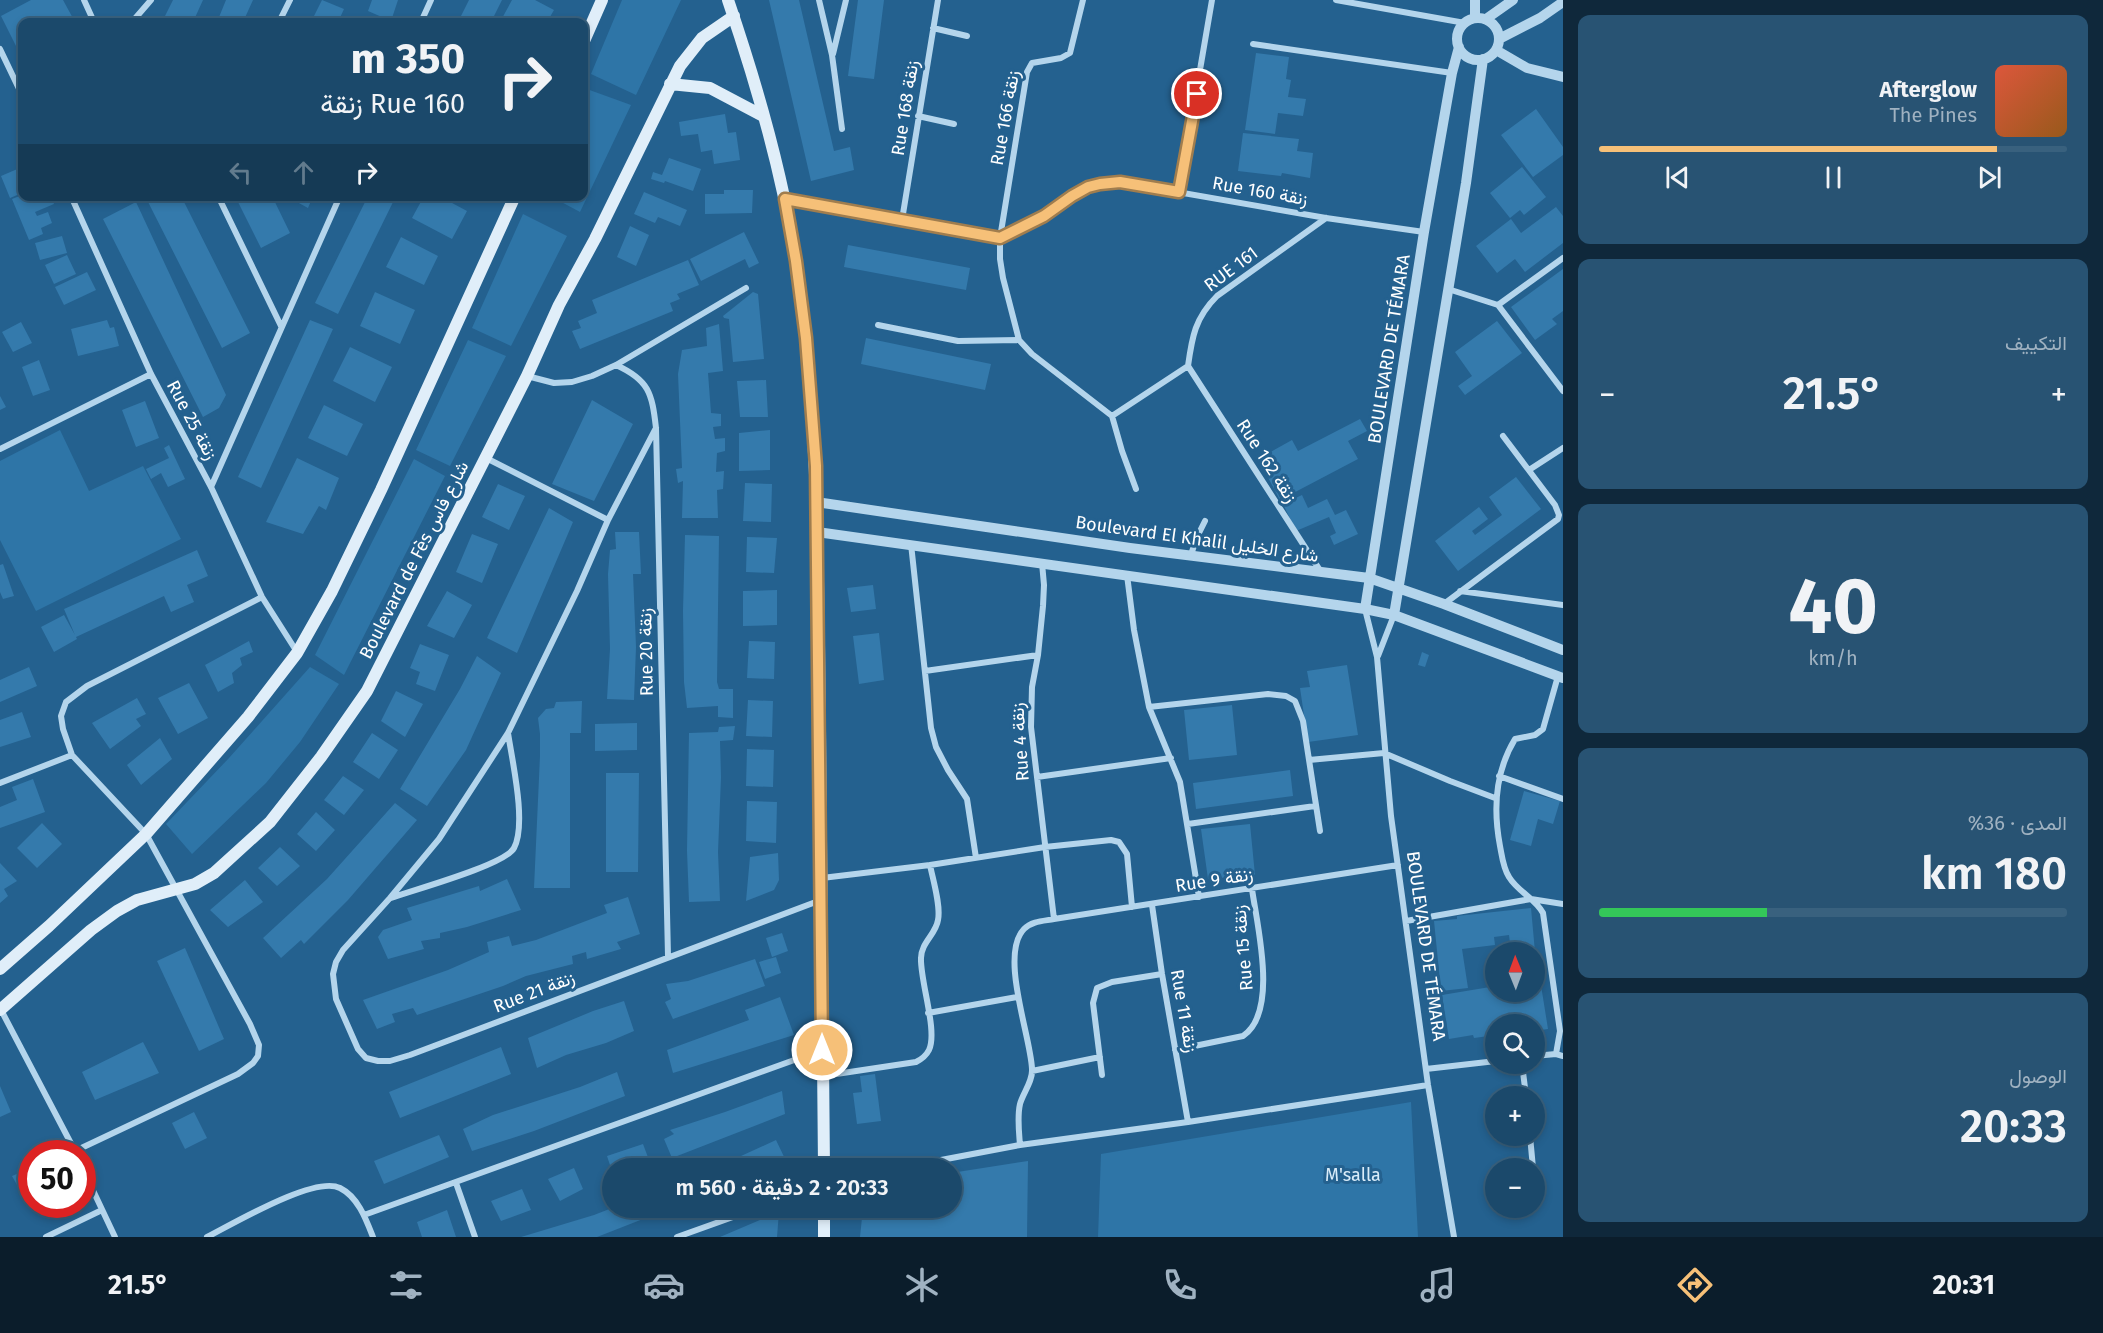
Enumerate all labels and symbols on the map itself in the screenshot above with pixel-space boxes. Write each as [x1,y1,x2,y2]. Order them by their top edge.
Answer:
street label: Rue 168 زنقة [887,59,923,157]
pin [1171,68,1222,119]
street label: Rue 166 زنقة [986,69,1024,167]
street label: Rue 160 زنقة [1211,172,1309,210]
street label: RUE 161 [1200,242,1262,296]
street label: BOULEVARD DE TÉMARA [1362,252,1415,445]
street label: Rue 25 زنقة [162,376,222,464]
street label: Rue 162 زنقة [1232,415,1302,507]
street label: Boulevard de Fès شارع فاس [355,457,474,663]
street label: Boulevard El Khalil شارع الخليل [1074,511,1320,568]
street label: Rue 20 زنقة [634,608,658,696]
street label: Rue 4 زنقة [1006,702,1034,782]
street label: BOULEVARD DE TÉMARA [1402,849,1451,1043]
street label: Rue 9 زنقة [1173,863,1255,897]
street label: Rue 15 زنقة [1228,904,1258,992]
north arrow [1485,942,1545,1002]
street label: Rue 21 زنقة [490,966,578,1018]
street label: Rue 11 زنقة [1166,968,1202,1054]
position arrow [790,1018,854,1082]
speed limit sign: 50 [18,1140,96,1218]
park label: M'salla [1325,1164,1381,1186]

